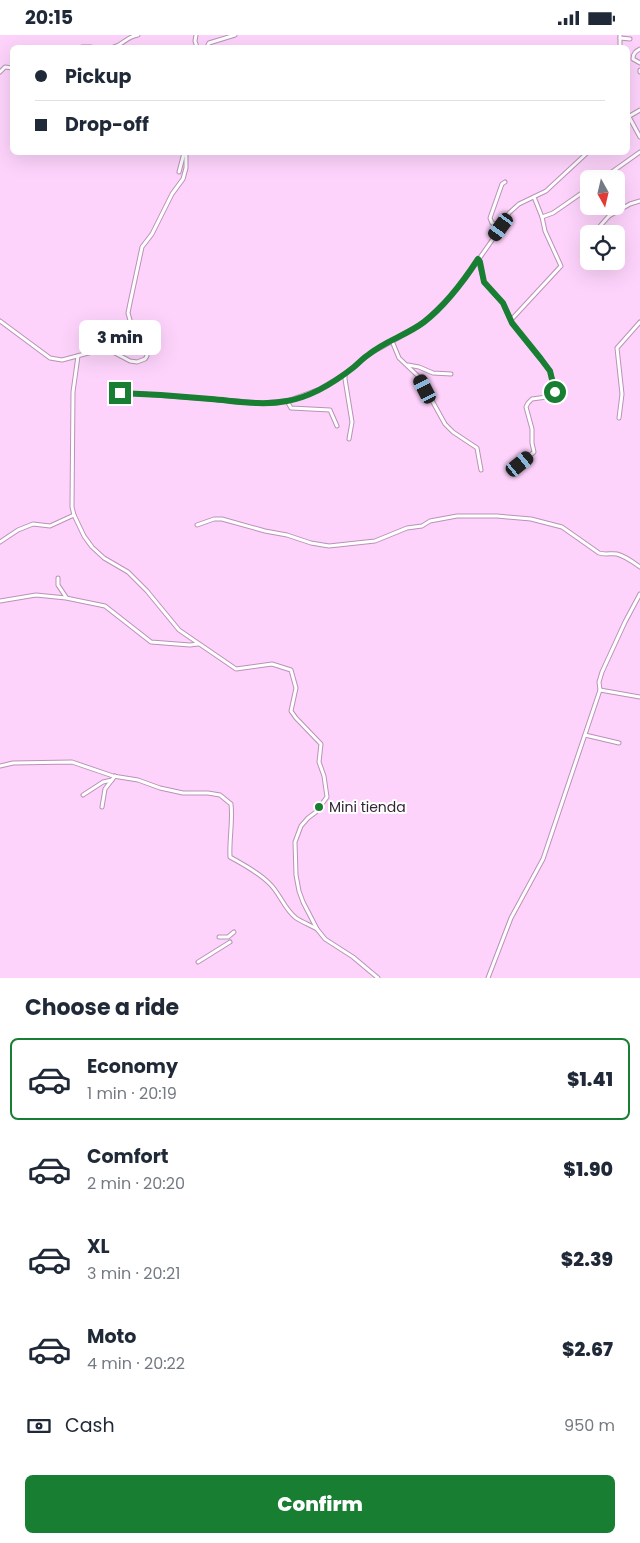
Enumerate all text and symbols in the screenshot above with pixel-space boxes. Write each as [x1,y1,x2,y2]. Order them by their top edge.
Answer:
text: 20:15 [25,4,73,31]
text: Pickup [65,63,131,90]
text: Drop-off [65,111,149,138]
north arrow [580,170,625,215]
map controls [580,170,625,270]
car [486,210,515,244]
button: locate [580,225,625,270]
callout: 3 min [79,321,161,355]
text: 3 min [97,326,143,349]
car [411,372,438,406]
route start [544,381,566,403]
route end [109,382,131,404]
car [503,449,536,479]
place label: Mini tienda [329,797,406,817]
marker: Mini tienda [313,801,325,813]
text: Choose a ride [25,992,179,1023]
text: Economy [87,1053,178,1080]
icon: car [27,1057,72,1102]
text: $1.41 [567,1066,613,1093]
text: 1 min · 20:19 [87,1082,177,1105]
text: Comfort [87,1143,169,1170]
icon: car [27,1147,72,1192]
text: $1.90 [563,1156,613,1183]
text: 2 min · 20:20 [87,1172,185,1195]
text: XL [87,1233,110,1260]
icon: car [27,1237,72,1282]
text: $2.39 [561,1246,613,1273]
text: 3 min · 20:21 [87,1262,180,1285]
text: Moto [87,1323,136,1350]
icon: car [27,1327,72,1372]
text: $2.67 [562,1336,613,1363]
text: 4 min · 20:22 [87,1352,185,1375]
icon: cash [25,1412,53,1440]
text: Cash [65,1412,115,1439]
text: 950 m [564,1414,615,1437]
button: Confirm [25,1475,615,1533]

